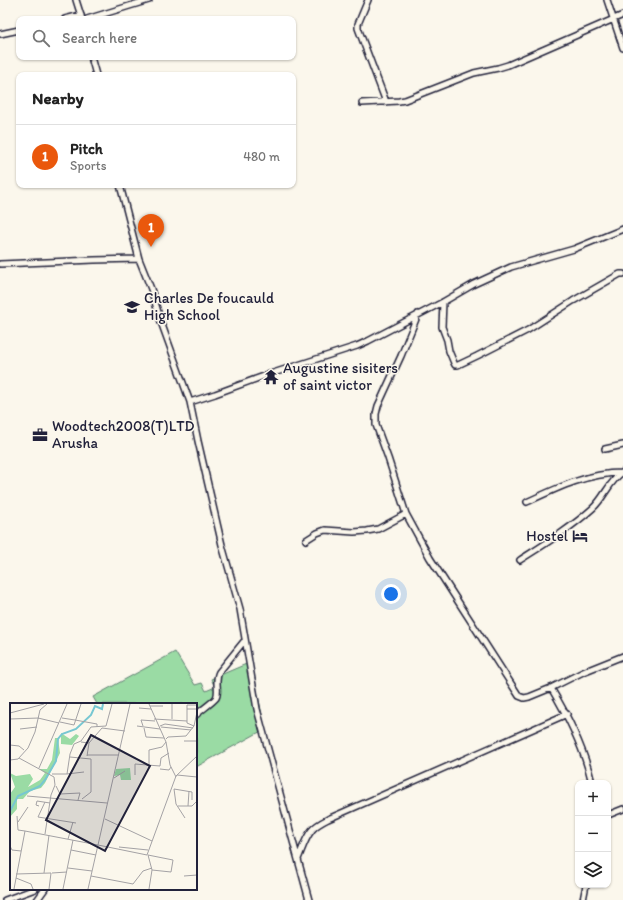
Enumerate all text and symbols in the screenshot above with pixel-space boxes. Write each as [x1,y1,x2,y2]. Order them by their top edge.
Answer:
search box [16,16,296,60]
icon: search [30,27,52,49]
text: Search here [62,29,137,47]
text: Nearby [32,88,84,108]
text: Pitch [70,140,103,158]
text: 1 [42,149,48,164]
text: 480 m [243,149,280,164]
text: Sports [70,158,106,173]
pin: 1 [138,214,164,247]
place label: Charles De foucauld High School [144,289,274,324]
school or university icon: Charles De foucauld High School [123,298,141,316]
place label: Augustine sisiters of saint victor [283,359,398,394]
temple icon: Augustine sisiters of saint victor [262,368,280,386]
place label: Woodtech2008(T)LTD Arusha [52,417,195,452]
office icon: Woodtech2008(T)LTD Arusha [31,426,49,444]
place label: Hostel [526,527,569,545]
hotel icon: Hostel [571,527,589,545]
your location [381,584,401,604]
inset map [10,703,197,890]
map controls [575,780,611,888]
button: + [575,780,611,816]
button: − [575,816,611,852]
button: layers [575,852,611,888]

